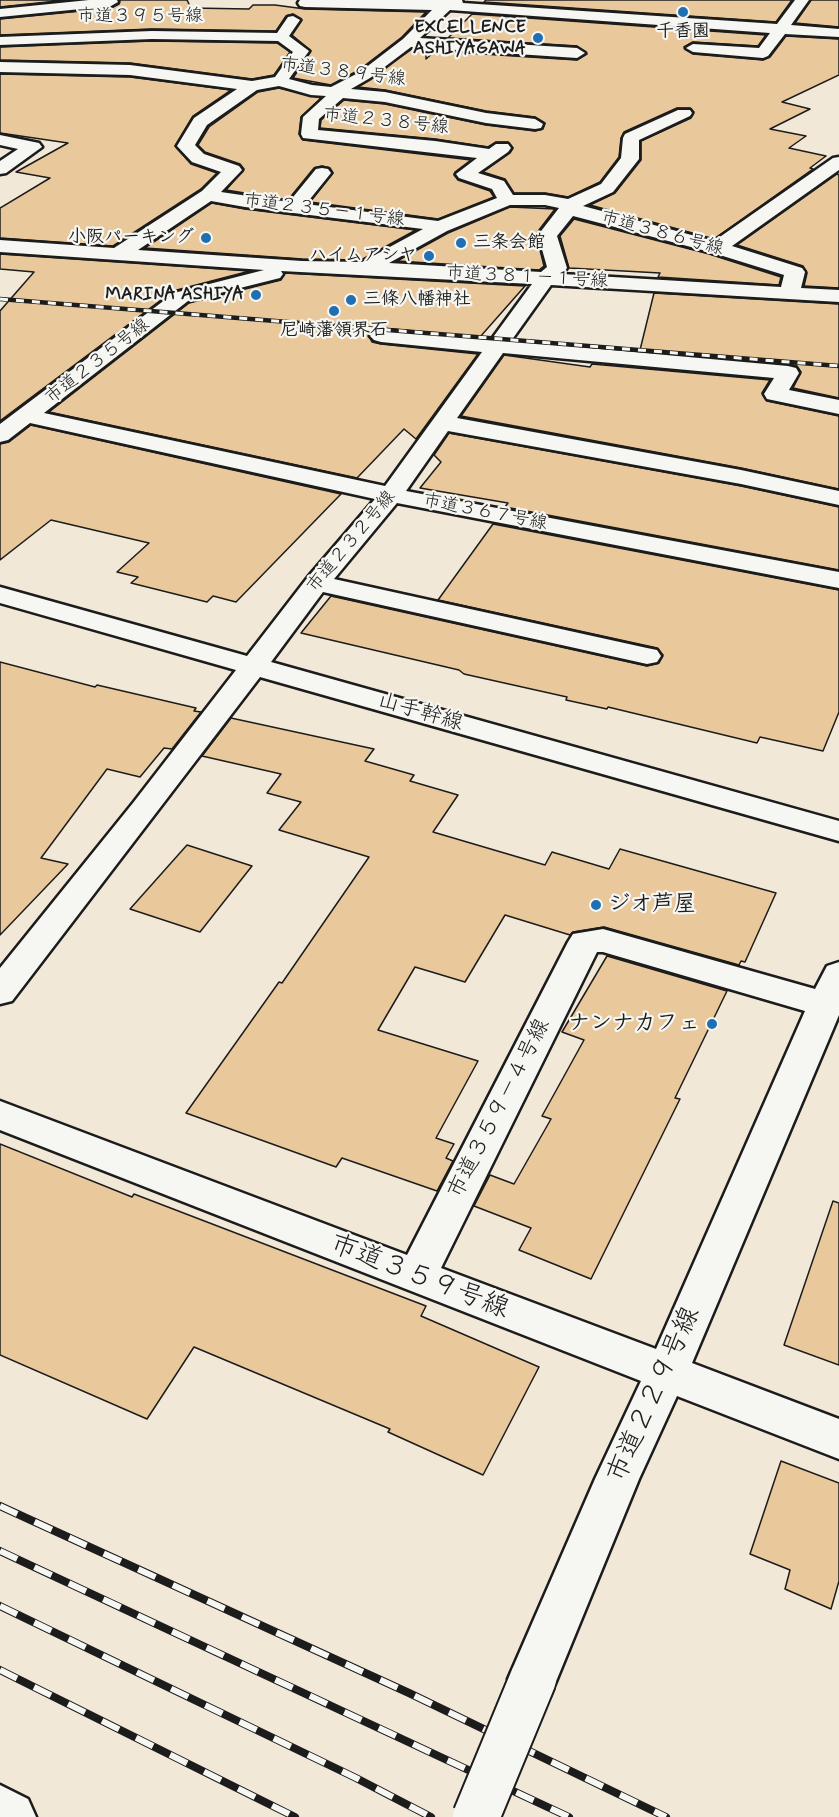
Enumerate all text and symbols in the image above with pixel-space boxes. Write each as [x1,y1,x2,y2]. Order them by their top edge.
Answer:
marker: 千香園 [676,5,690,19]
street label: 市道３９５号線 [77,6,203,28]
place label: EXCELLENCE ASHIYAGAWA [413,17,526,60]
place label: 千香園 [656,21,710,43]
marker: EXCELLENCE ASHIYAGAWA [531,31,545,45]
street label: 市道３８９号線 [279,55,407,91]
street label: 市道２３８号線 [322,105,450,139]
street label: 市道２３５－１号線 [242,190,406,232]
street label: 市道３８６号線 [598,207,726,261]
place label: 小阪パーキング [68,227,194,249]
marker: 小阪パーキング [199,231,213,245]
place label: 三条会館 [473,232,545,254]
marker: 三条会館 [454,236,468,250]
place label: ハイムアシヤ [309,245,417,267]
marker: ハイムアシヤ [422,249,436,263]
street label: 市道３８１－１号線 [446,263,608,293]
place label: MARINA ASHIYA [105,284,244,306]
marker: MARINA ASHIYA [249,288,263,302]
place label: 三條八幡神社 [363,289,471,311]
marker: 三條八幡神社 [344,293,358,307]
marker: 尼崎藩領界石 [327,304,341,318]
street label: 市道２３５号線 [42,315,154,409]
place label: 尼崎藩領界石 [280,320,388,342]
street label: 市道２３２号線 [303,487,401,597]
street label: 市道３６７号線 [421,490,549,536]
street label: 山手幹線 [374,688,466,738]
place label: ジオ芦屋 [608,892,696,918]
marker: ジオ芦屋 [589,898,603,912]
place label: ナンナカフェ [568,1011,700,1037]
street label: 市道３５９－４号線 [443,1015,557,1203]
marker: ナンナカフェ [705,1017,719,1031]
street label: 市道３５９号線 [325,1229,513,1327]
street label: 市道２２９号線 [602,1302,708,1488]

